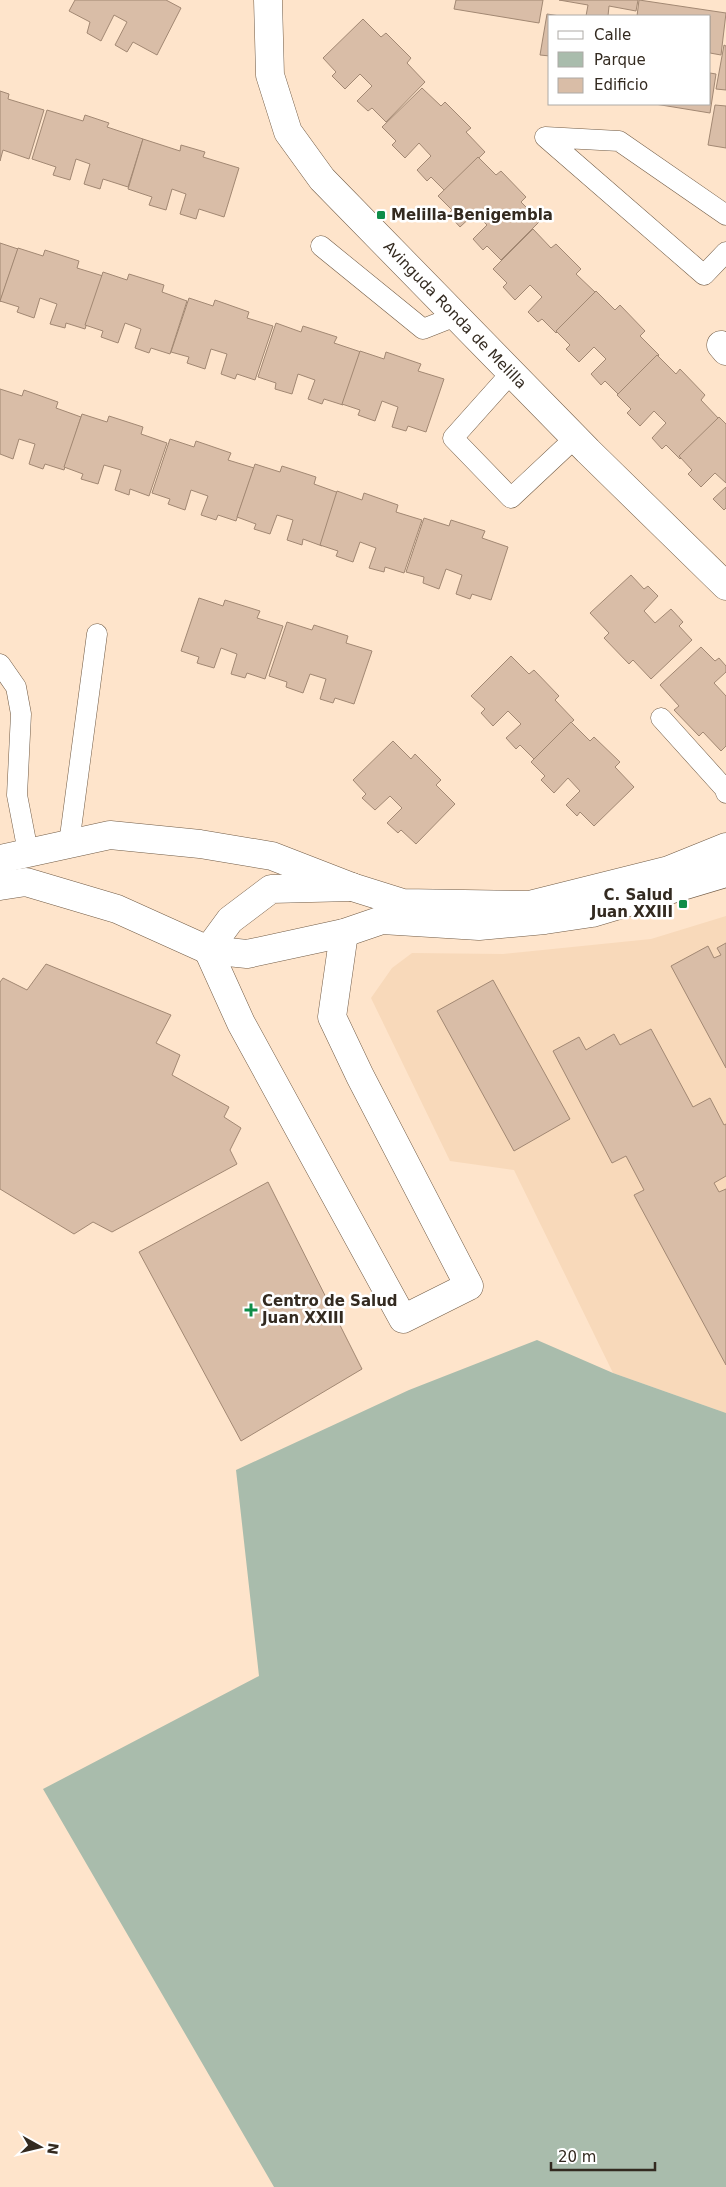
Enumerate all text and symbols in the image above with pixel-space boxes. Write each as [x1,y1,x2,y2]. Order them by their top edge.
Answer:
legend [548,15,711,105]
text: Calle [594,26,631,44]
text: Parque [594,51,646,69]
text: Edificio [594,76,648,94]
place label: Melilla-Benigembla [391,206,553,224]
marker: Melilla-Benigembla [375,209,387,221]
street label: Avinguda Ronda de Melilla [380,238,530,392]
place label: C. Salud Juan XXIII [590,886,673,921]
marker: C. Salud Juan XXIII [677,898,689,910]
place label: Centro de Salud Juan XXIII [261,1292,398,1327]
marker: Centro de Salud Juan XXIII [244,1303,258,1317]
north arrow [15,2122,65,2172]
scale bar [551,2140,655,2172]
text: N [44,2142,62,2156]
text: 20 m [558,2148,596,2166]

